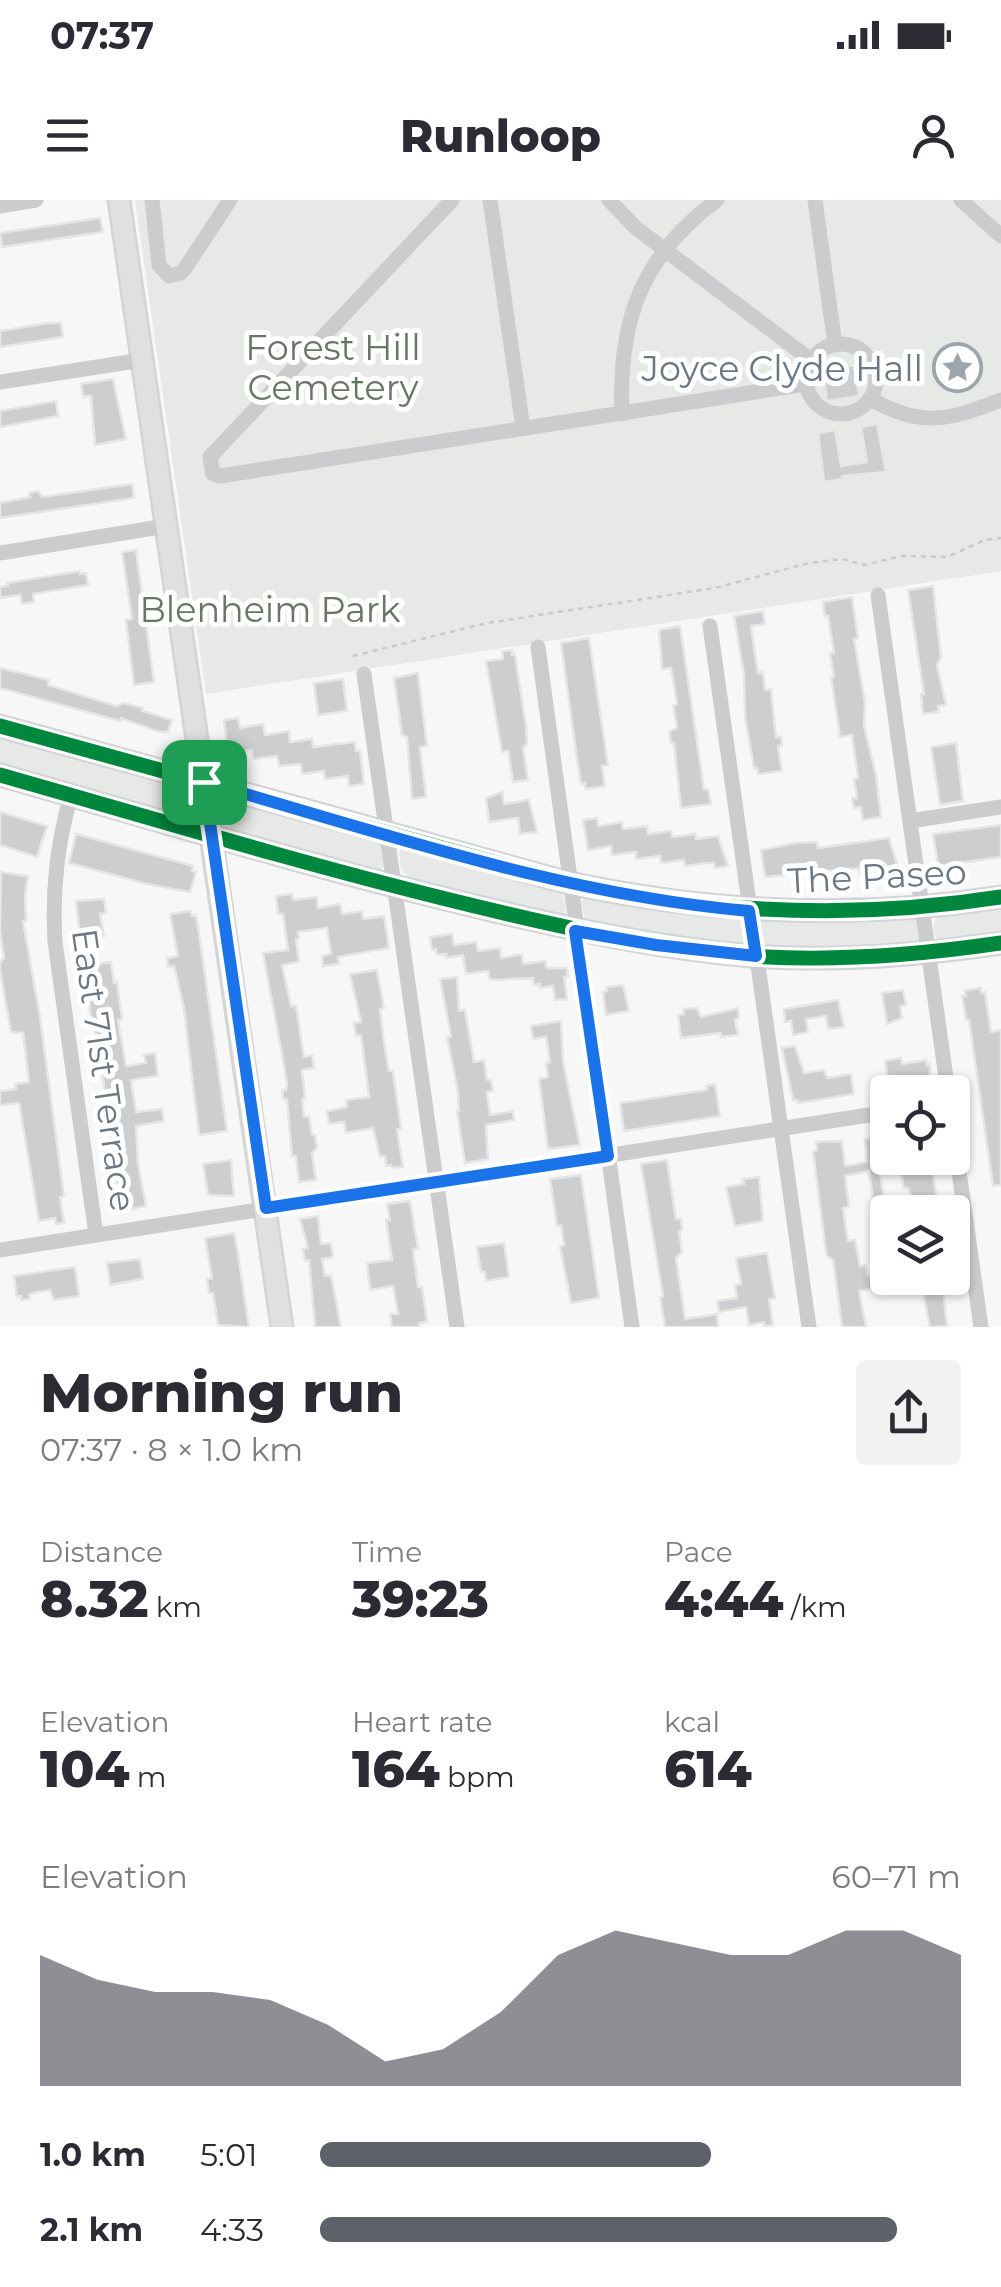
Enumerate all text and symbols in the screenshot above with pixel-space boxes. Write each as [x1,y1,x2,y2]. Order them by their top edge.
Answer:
text: 07:37 [50,12,154,59]
icon: menu [40,108,95,163]
text: Runloop [400,108,601,163]
icon: person [906,108,961,163]
park label: Forest Hill Cemetery [245,326,421,409]
place icon: Joyce Clyde Hall [932,342,984,394]
place label: Joyce Clyde Hall [640,347,923,390]
park label: Blenheim Park [139,588,401,631]
pin [162,740,247,825]
icon: arrive [177,755,232,810]
street label: The Paseo [786,850,968,902]
street label: East 71st Terrace [63,926,145,1214]
map controls [870,1075,970,1295]
button: locate [870,1075,970,1175]
button: layers [870,1195,970,1295]
text: Morning run [40,1359,403,1426]
button: share [856,1360,961,1465]
text: 07:37 · 8 × 1.0 km [40,1430,303,1469]
text: Distance [40,1535,163,1569]
text: Time [352,1535,422,1569]
text: Pace [664,1535,733,1569]
text: 8.32 [40,1569,148,1630]
text: 39:23 [352,1569,489,1630]
text: 4:44 [664,1569,784,1630]
text: km [148,1590,202,1624]
text: /km [784,1590,847,1624]
text: Elevation [40,1705,169,1739]
text: Heart rate [352,1705,493,1739]
text: kcal [664,1705,720,1739]
text: 104 [40,1739,130,1800]
text: 164 [352,1739,440,1800]
text: 614 [664,1739,752,1800]
text: m [130,1760,167,1794]
text: bpm [440,1760,515,1794]
text: Elevation [40,1857,188,1896]
text: 60–71 m [831,1857,961,1896]
text: 1.0 km [40,2135,146,2174]
text: 5:01 [200,2135,258,2174]
text: 2.1 km [40,2210,143,2249]
text: 4:33 [200,2210,264,2249]

